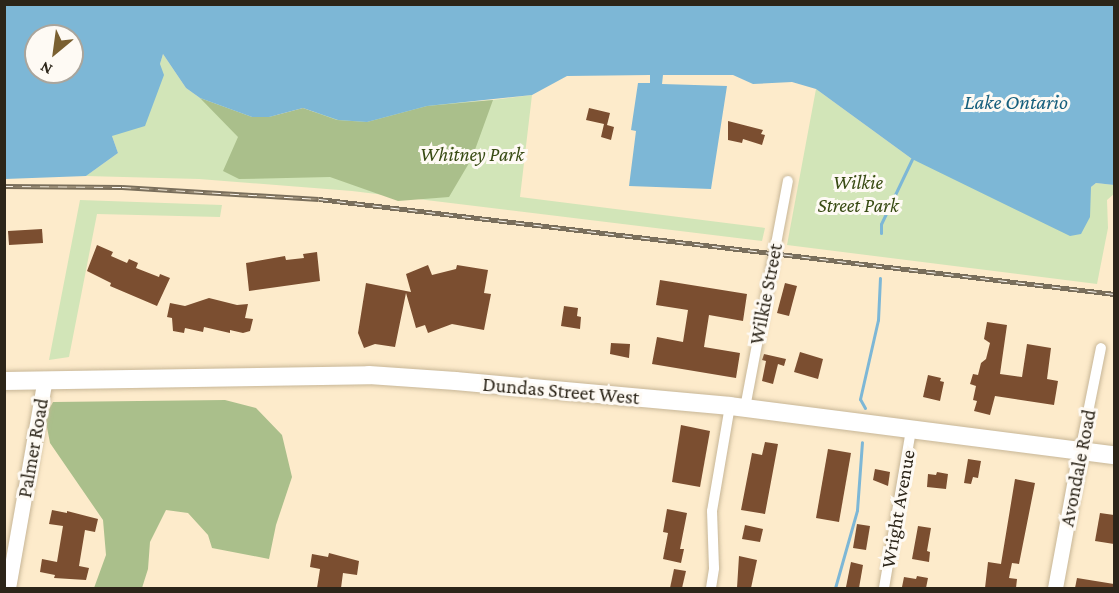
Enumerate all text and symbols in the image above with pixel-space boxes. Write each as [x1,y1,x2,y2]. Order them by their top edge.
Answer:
north arrow [24,24,84,84]
text: N [37,58,55,79]
water label: Lake Ontario [964,89,1068,115]
park label: Whitney Park [420,142,524,166]
park label: Wilkie Street Park [817,170,899,217]
street label: Wilkie Street [744,241,788,347]
street label: Dundas Street West [482,372,640,410]
street label: Palmer Road [12,396,54,500]
street label: Avondale Road [1055,407,1101,529]
street label: Wright Avenue [876,448,920,570]

